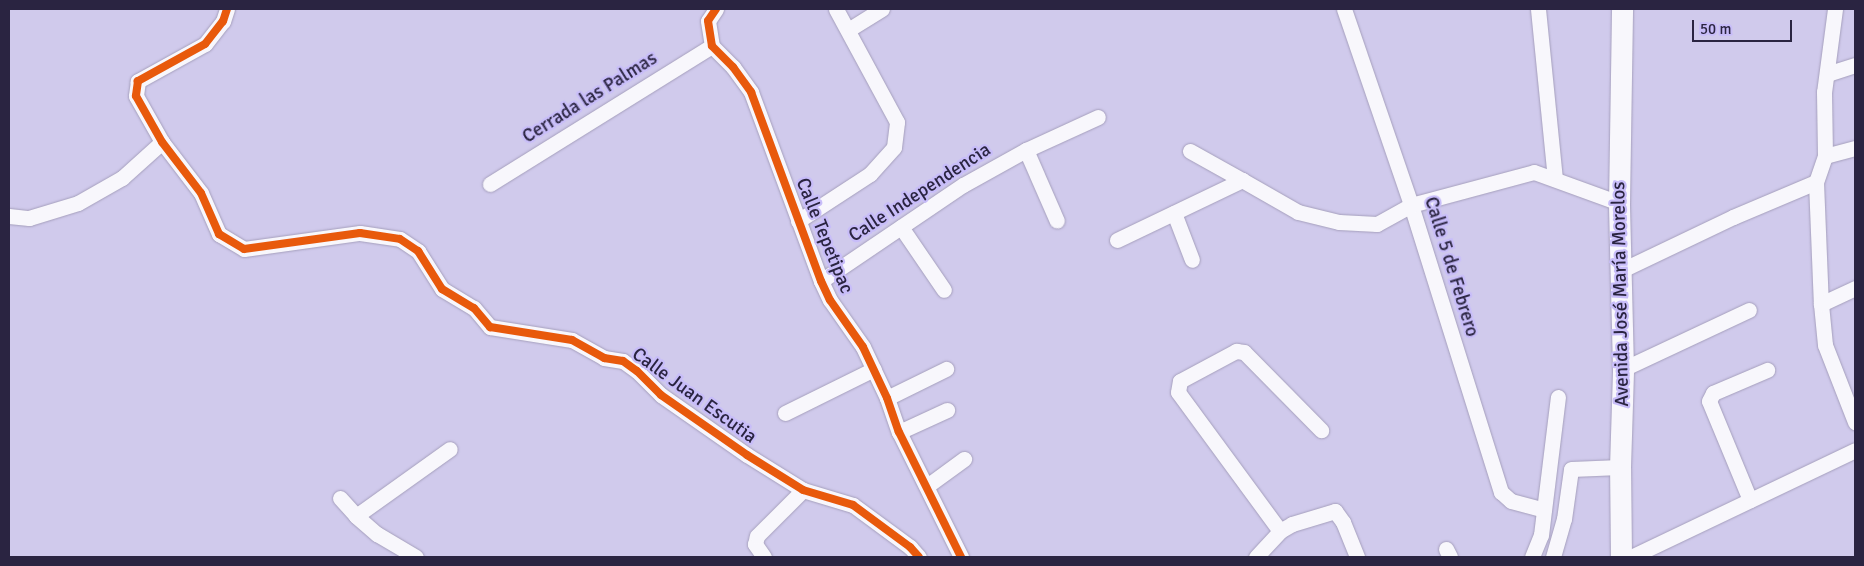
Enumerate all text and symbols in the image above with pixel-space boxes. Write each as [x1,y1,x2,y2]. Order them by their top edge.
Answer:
scale bar [1694,10,1794,42]
text: 50 m [1700,20,1731,38]
street label: Cerrada las Palmas [518,47,662,149]
street label: Calle Independencia [845,139,995,247]
street label: Calle Tepetipac [790,175,858,297]
street label: Avenida José María Morelos [1608,181,1634,407]
street label: Calle 5 de Febrero [1419,194,1483,340]
street label: Calle Juan Escutia [627,343,761,449]

